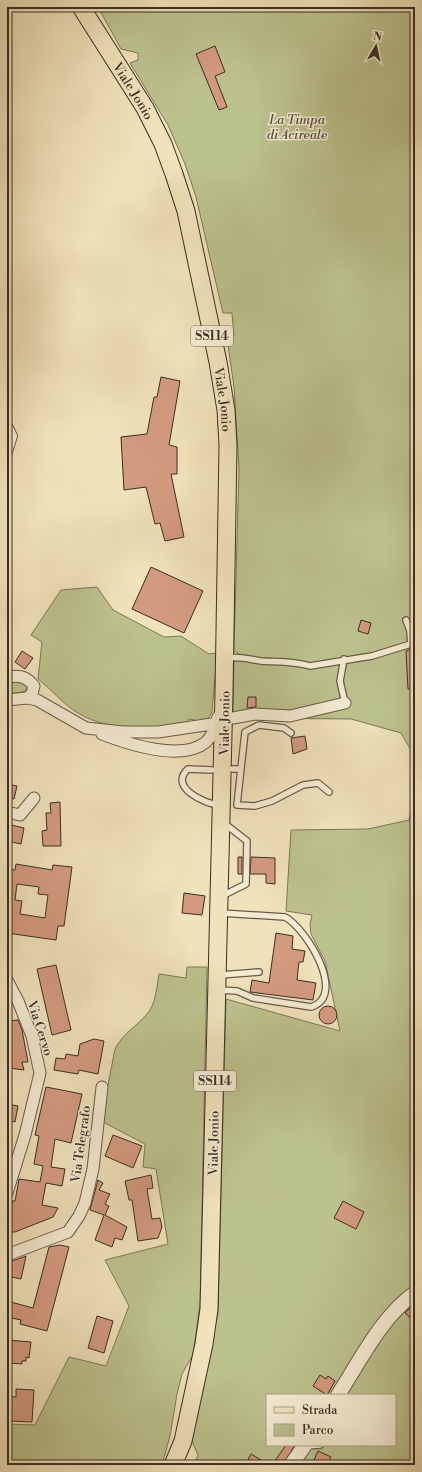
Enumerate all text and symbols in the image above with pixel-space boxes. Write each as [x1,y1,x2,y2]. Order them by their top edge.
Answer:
north arrow [356,26,396,66]
text: N [372,30,383,45]
street label: Viale Jonio [109,59,157,123]
park label: La Timpa di Acireale [267,112,327,143]
road number: SS114 [191,326,233,346]
street label: Viale Jonio [210,365,234,432]
street label: Viale Jonio [216,691,234,757]
street label: Via Cervo [23,998,56,1058]
road number: SS114 [194,1071,236,1091]
street label: Via Telegrafo [68,1104,94,1185]
street label: Viale Jonio [205,1111,223,1177]
legend [266,1394,396,1446]
text: Strada [302,1403,338,1418]
text: Parco [302,1423,334,1438]

